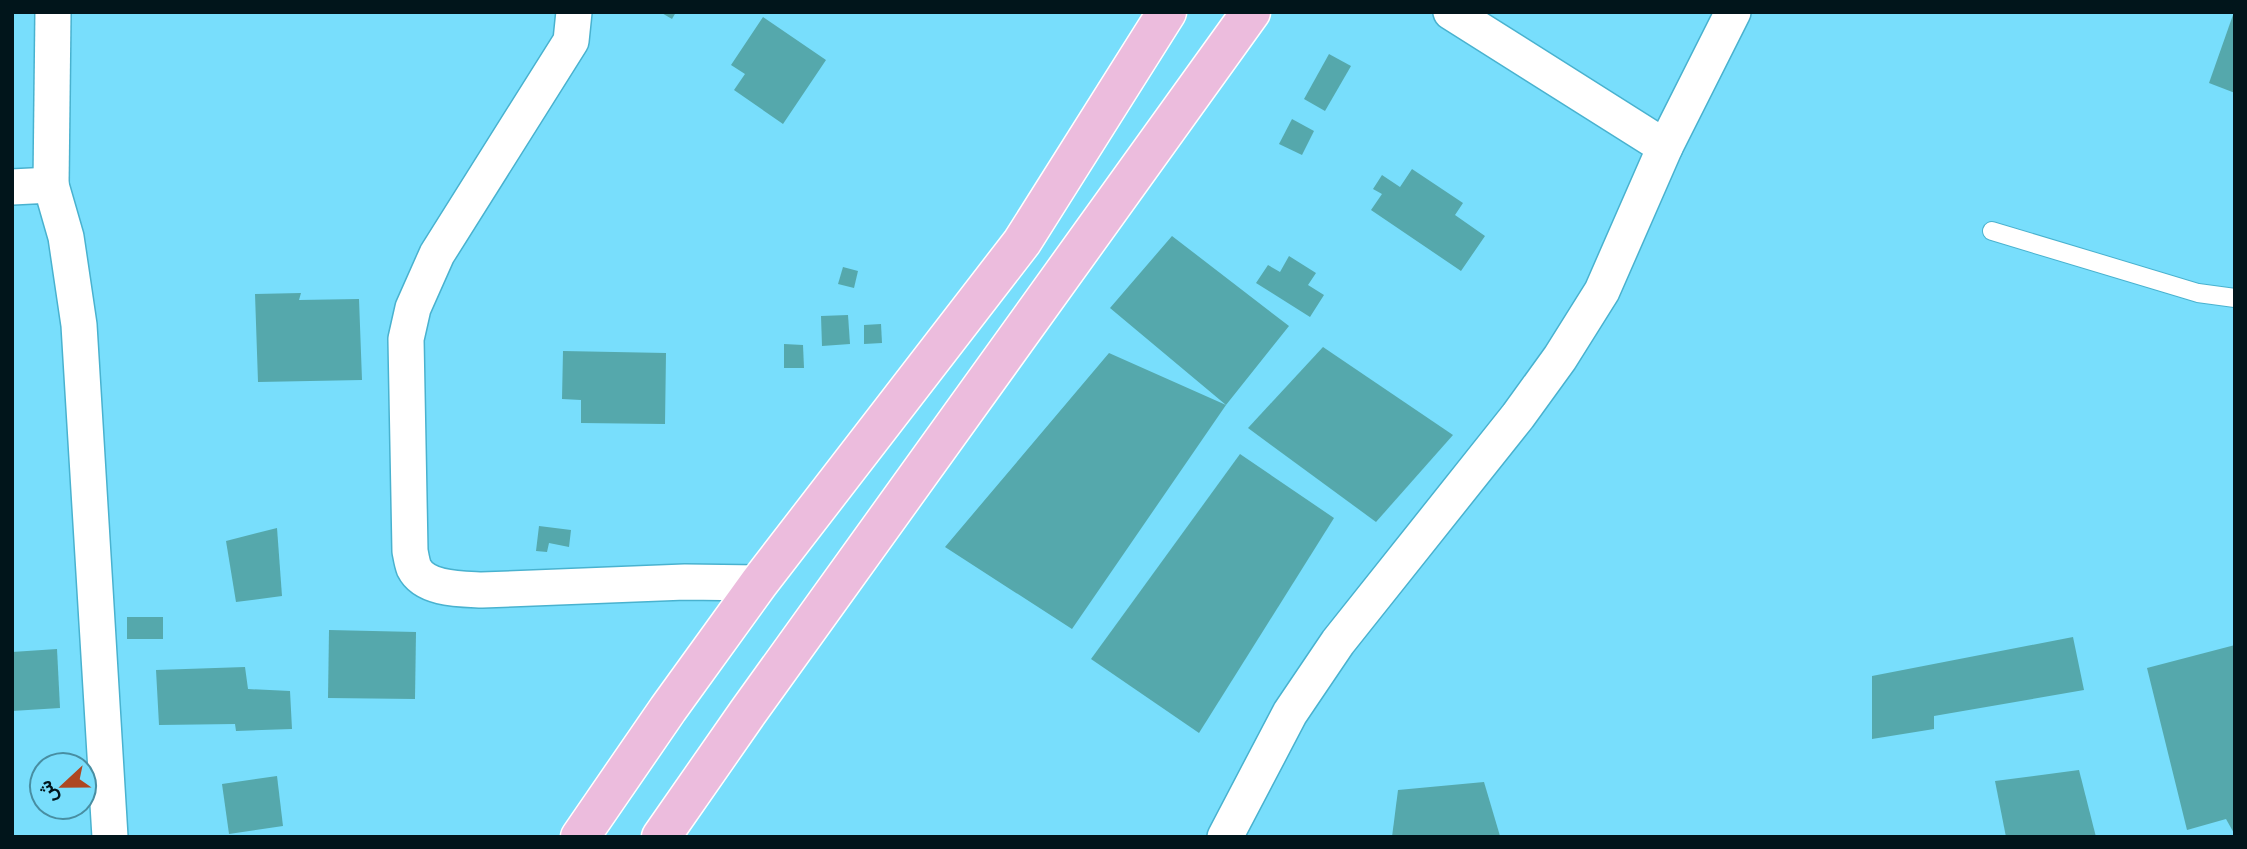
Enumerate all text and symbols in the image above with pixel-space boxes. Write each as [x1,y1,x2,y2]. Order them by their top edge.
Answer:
north arrow [28,751,98,821]
text: ش [34,776,64,807]

